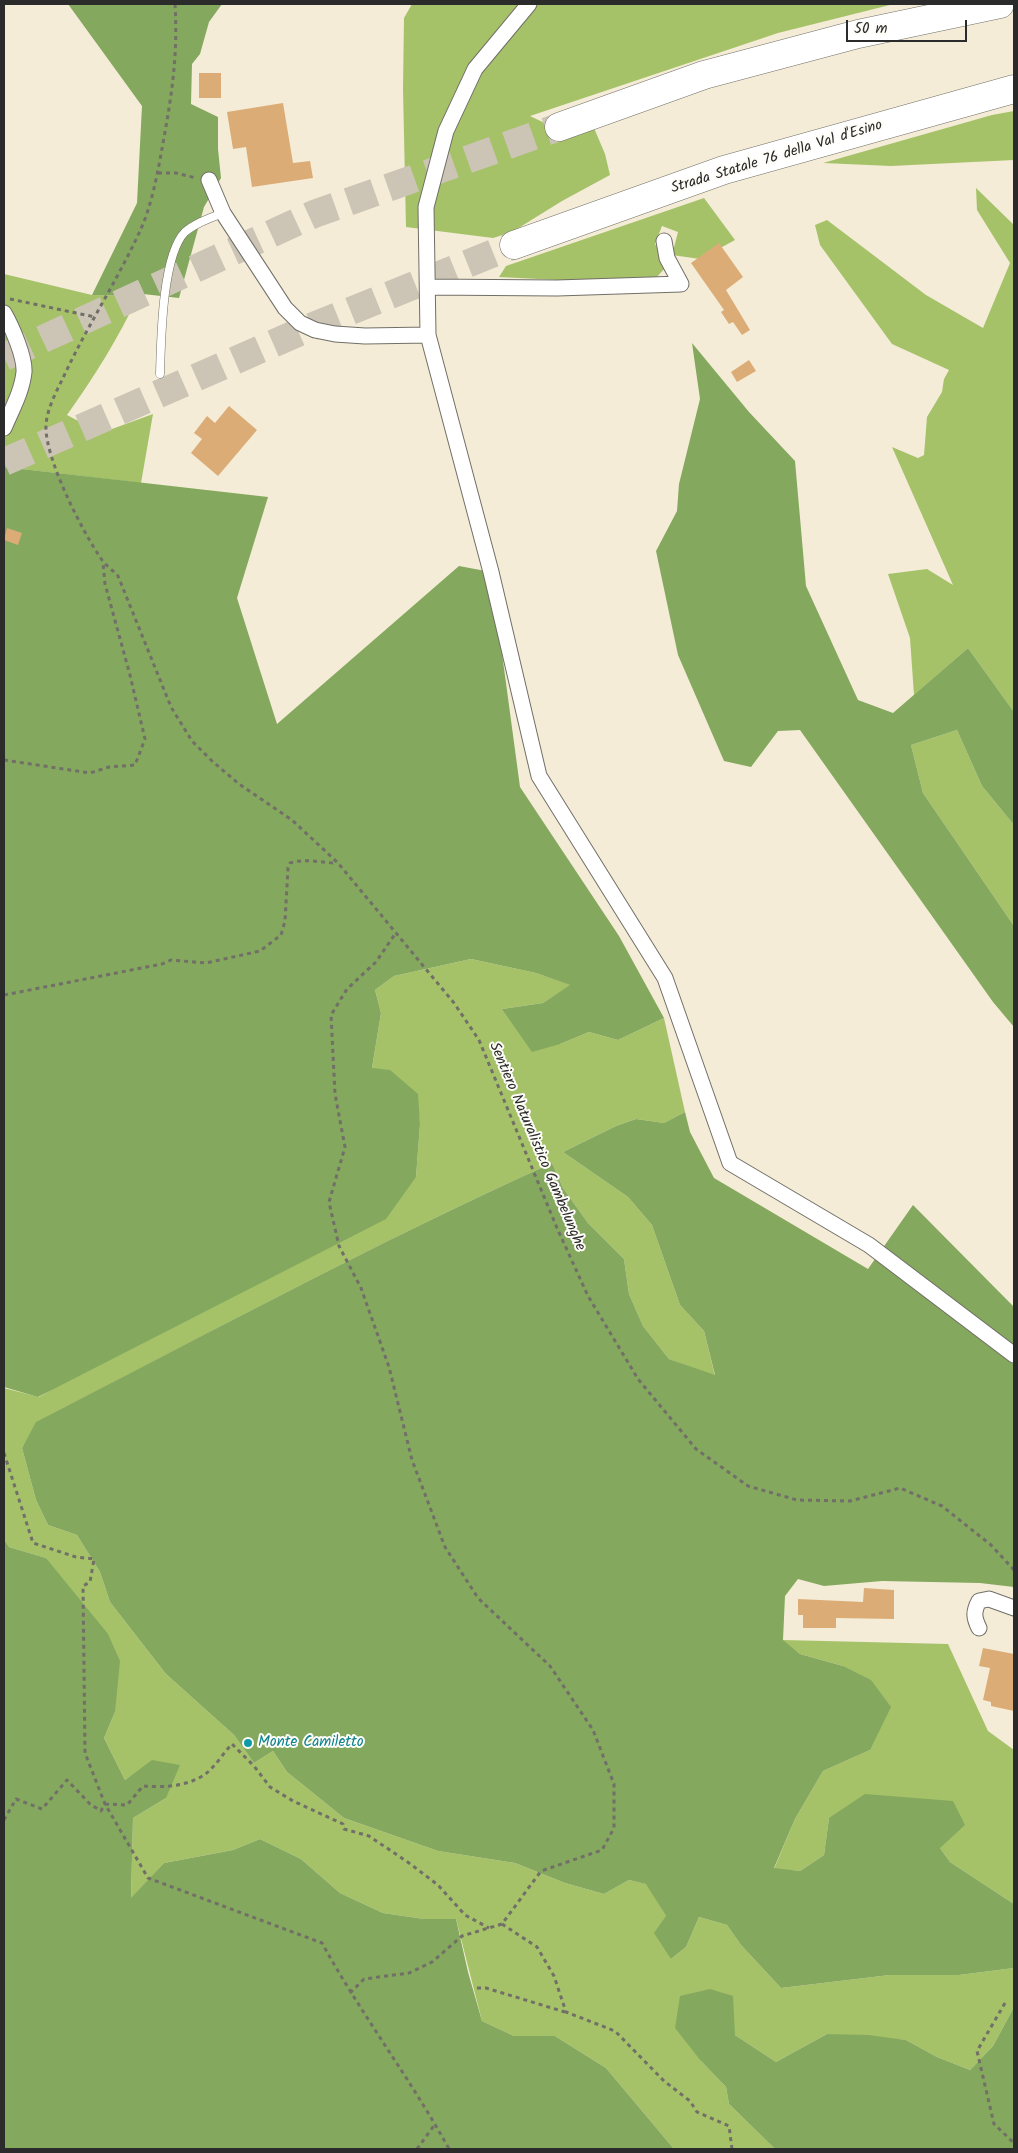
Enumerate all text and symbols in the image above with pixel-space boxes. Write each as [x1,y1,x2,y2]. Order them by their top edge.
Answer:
scale bar [848,10,969,42]
text: 50 m [854,17,888,41]
street label: Strada Statale 76 della Val d'Esino [669,117,885,199]
street label: Sentiero Naturalistico Gambelunghe [484,1040,588,1254]
place label: Monte Camiletto [258,1734,364,1752]
marker: Monte Camiletto [242,1737,254,1749]

